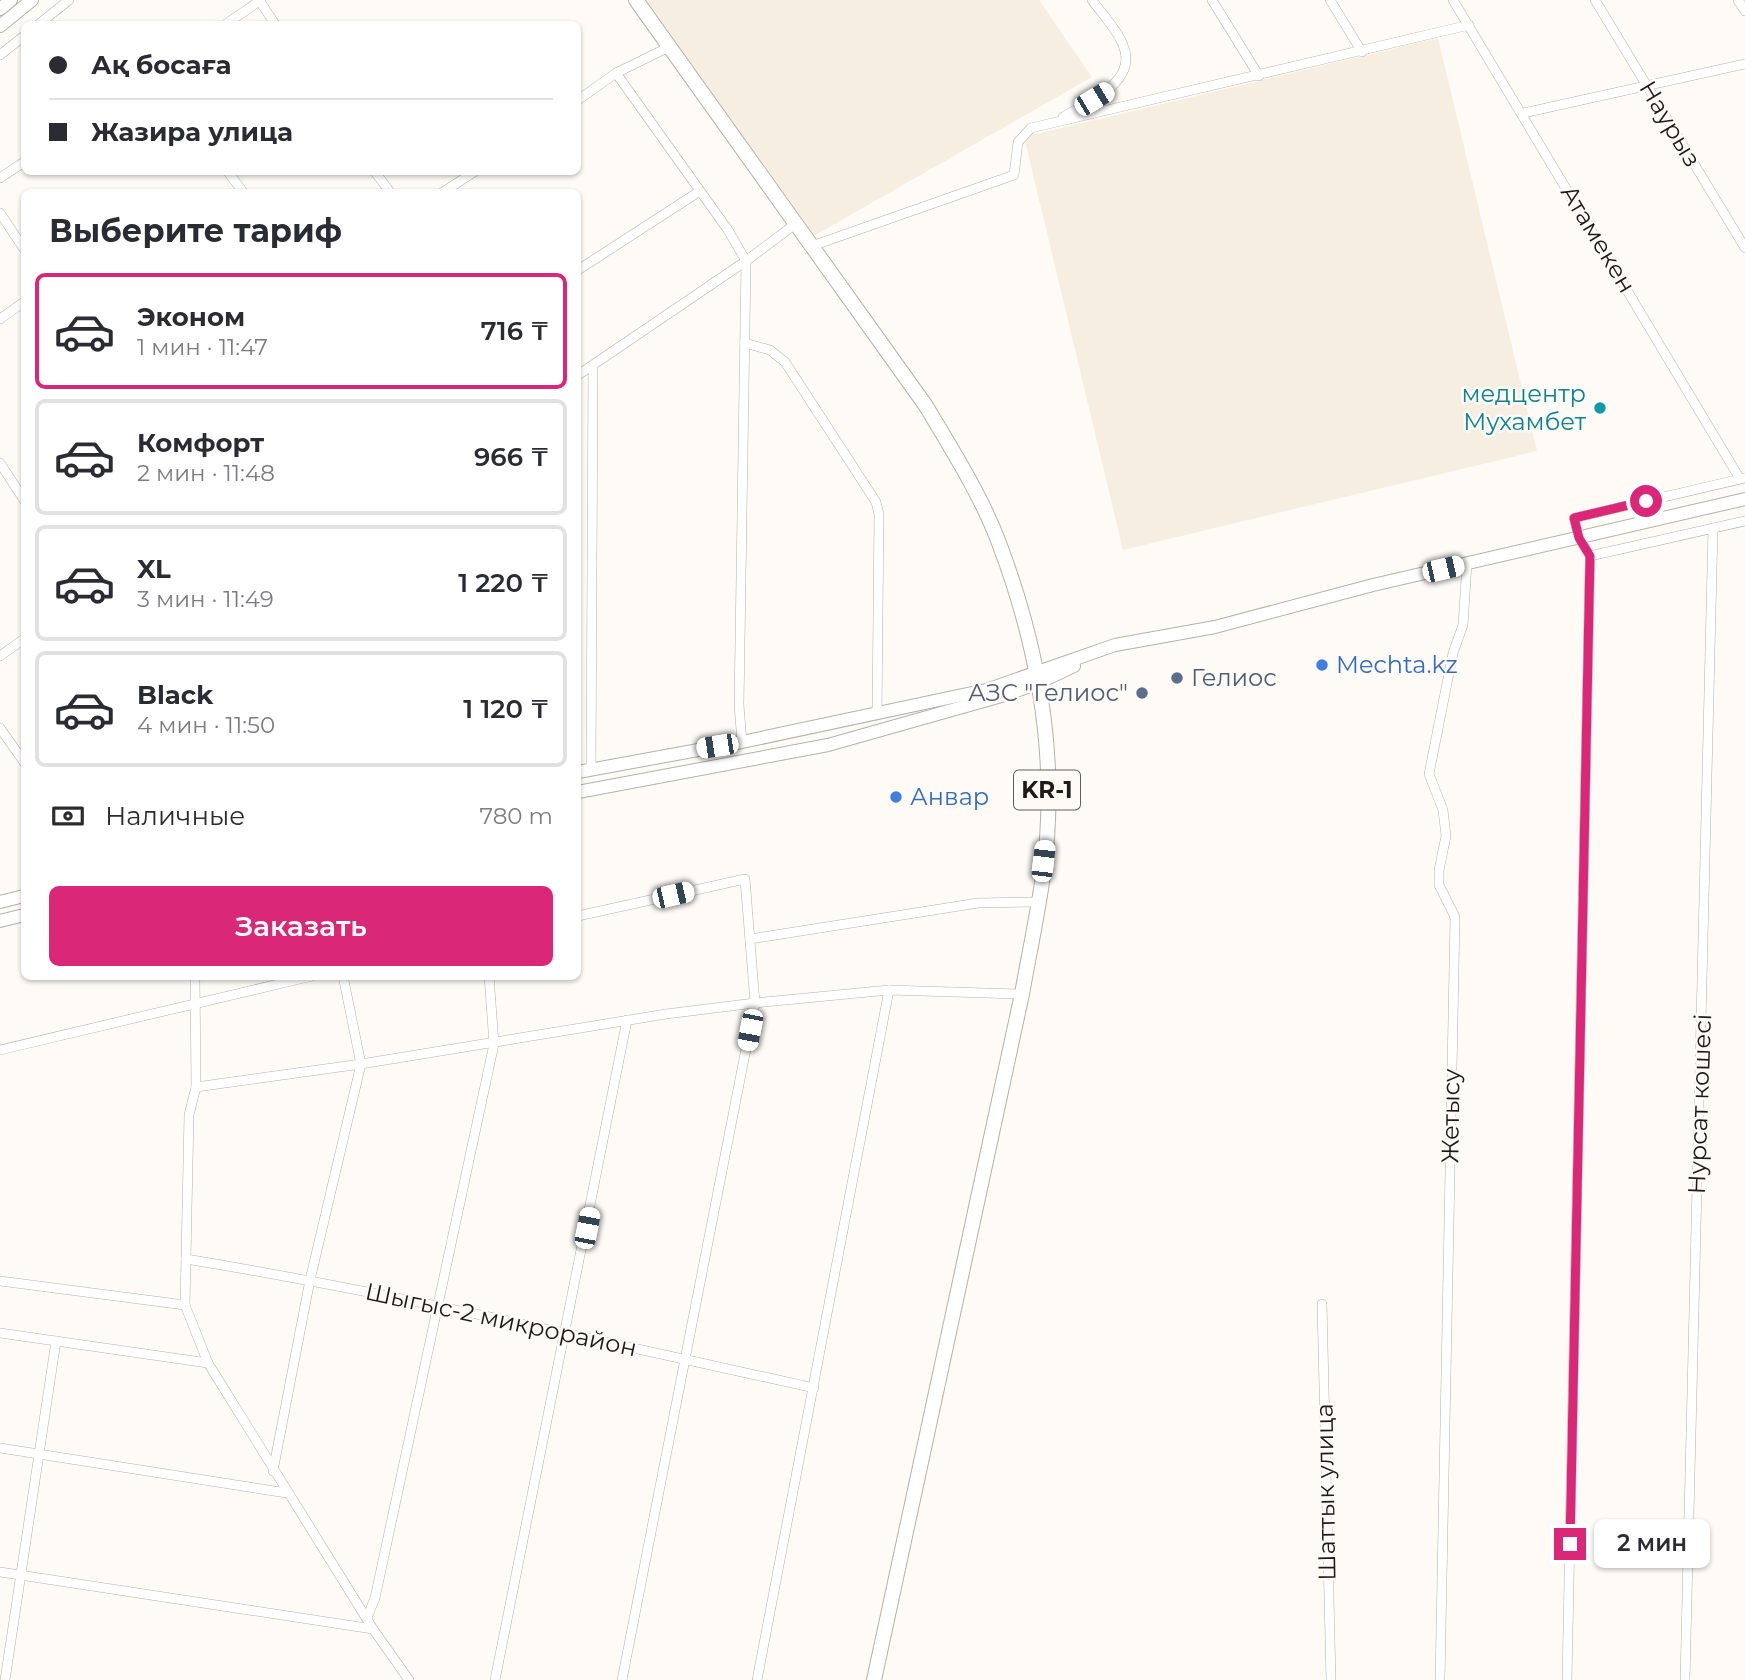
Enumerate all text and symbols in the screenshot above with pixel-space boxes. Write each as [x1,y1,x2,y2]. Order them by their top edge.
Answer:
text: Ақ босаға [91,49,231,81]
street label: Наурыз [1633,75,1707,172]
car [1071,79,1118,119]
text: Жазира улица [91,116,293,148]
street label: Атамекен [1555,180,1642,298]
text: Выберите тариф [49,211,342,250]
icon: car [53,300,116,363]
text: Эконом [137,301,245,333]
text: 716 ₸ [481,315,549,347]
text: 1 мин · 11:47 [137,333,268,361]
place label: медцентр Мухамбет [1462,379,1587,436]
marker: медцентр Мухамбет [1592,400,1608,416]
icon: car [53,426,116,489]
text: Комфорт [137,427,264,459]
text: 966 ₸ [474,441,549,473]
text: 2 мин · 11:48 [137,459,275,487]
route start [1630,485,1662,517]
icon: car [53,552,116,615]
text: XL [137,553,171,585]
car [1421,554,1466,584]
text: 1 220 ₸ [458,567,549,599]
text: 3 мин · 11:49 [137,585,274,613]
place label: Mechta.kz [1336,650,1458,679]
marker: Mechta.kz [1314,657,1330,673]
place label: Гелиос [1191,663,1277,692]
marker: Гелиос [1169,670,1185,686]
icon: car [53,678,116,741]
place label: АЗС "Гелиос" [968,678,1128,707]
text: Black [137,679,213,711]
marker: АЗС "Гелиос" [1134,685,1150,701]
text: 1 120 ₸ [463,693,549,725]
text: 4 мин · 11:50 [137,711,275,739]
car [695,732,740,760]
road number: KR-1 [1014,770,1080,810]
place label: Анвар [910,782,989,811]
marker: Анвар [888,789,904,805]
icon: cash [49,797,87,835]
text: Наличные [105,800,245,832]
text: 780 m [480,802,553,830]
car [1031,839,1056,883]
car [651,880,696,910]
button: Заказать [49,886,553,966]
car [736,1007,765,1053]
street label: Нурсат кошесi [1682,1013,1717,1195]
street label: Жетысу [1435,1068,1466,1164]
car [573,1205,602,1251]
street label: Шыгыс-2 микрорайон [363,1277,640,1362]
street label: Шаттык улица [1309,1403,1342,1581]
callout: 2 мин [1594,1520,1710,1568]
route end [1554,1528,1586,1560]
text: 2 мин [1617,1529,1687,1557]

